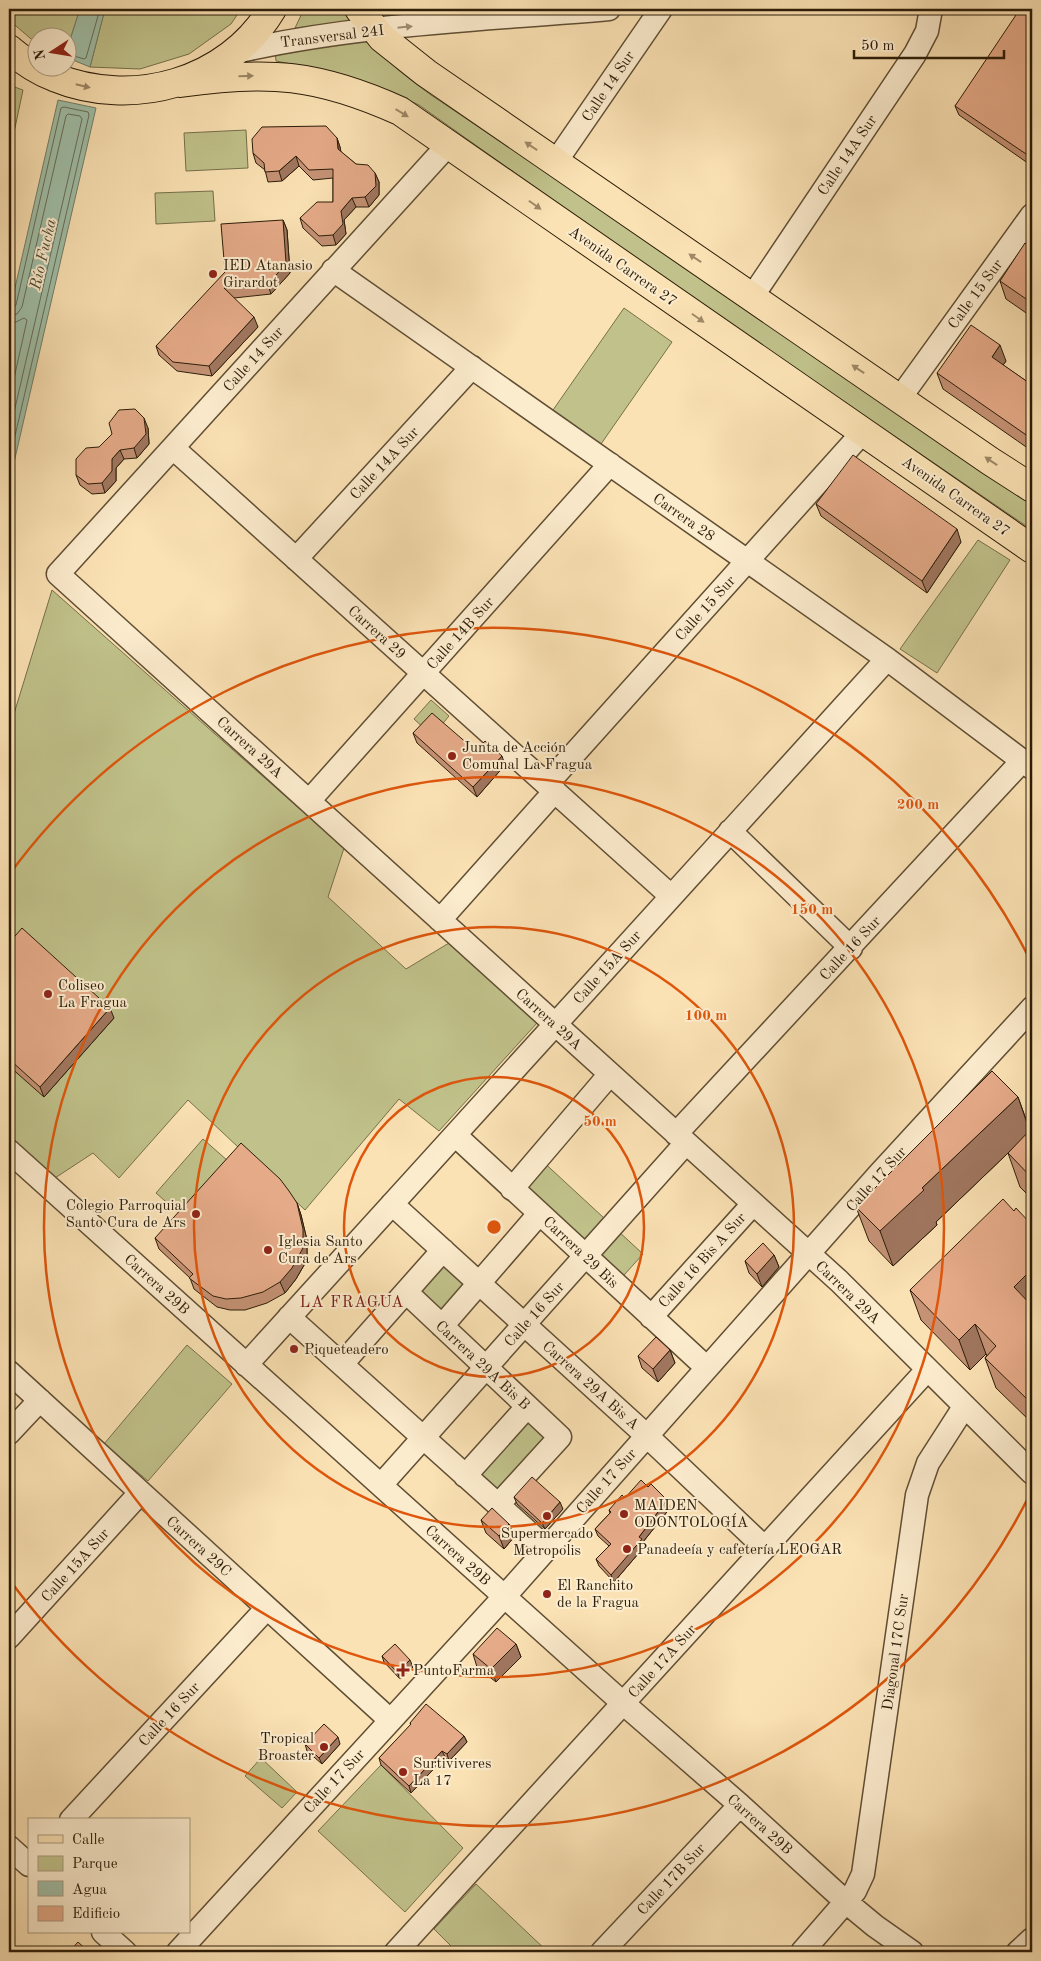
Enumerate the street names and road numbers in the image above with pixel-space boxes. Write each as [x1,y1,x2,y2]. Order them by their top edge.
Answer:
street label: Transversal 24I [279,24,385,51]
street label: Calle 14 Sur [580,49,638,125]
street label: Calle 14A Sur [816,113,881,199]
street label: Avenida Carrera 27 [565,224,679,310]
street label: Calle 15 Sur [946,257,1006,332]
street label: Calle 14 Sur [221,325,287,395]
street label: Calle 14A Sur [348,425,422,503]
street label: Avenida Carrera 27 [898,454,1012,540]
street label: Carrera 28 [649,491,717,545]
street label: Calle 15 Sur [673,574,739,644]
street label: Calle 14B Sur [425,595,497,673]
street label: Carrera 29 [344,604,408,663]
street label: Carrera 29A [213,715,285,782]
street label: Calle 16 Sur [818,914,884,984]
street label: Calle 15A Sur [571,928,645,1008]
street label: Carrera 29A [512,987,584,1054]
street label: Calle 17 Sur [844,1145,910,1215]
street label: Calle 16 Bis A Sur [657,1210,750,1312]
street label: Carrera 29 Bis [539,1215,621,1292]
street label: Carrera 29B [120,1252,192,1318]
street label: Carrera 29A [812,1259,883,1328]
street label: Calle 16 Sur [502,1280,568,1350]
street label: Carrera 29A Bis B [432,1319,532,1414]
street label: Carrera 29A Bis A [539,1339,642,1434]
street label: Calle 17 Sur [574,1447,640,1517]
street label: Carrera 29C [163,1514,233,1580]
street label: Carrera 29B [421,1523,493,1589]
street label: Calle 15A Sur [39,1526,113,1606]
street label: Diagonal 17C Sur [881,1593,912,1711]
street label: Calle 17A Sur [626,1622,700,1702]
street label: Calle 16 Sur [137,1680,203,1750]
street label: Calle 17 Sur [302,1747,368,1817]
street label: Carrera 29B [723,1792,795,1858]
street label: Calle 17B Sur [635,1841,709,1919]

